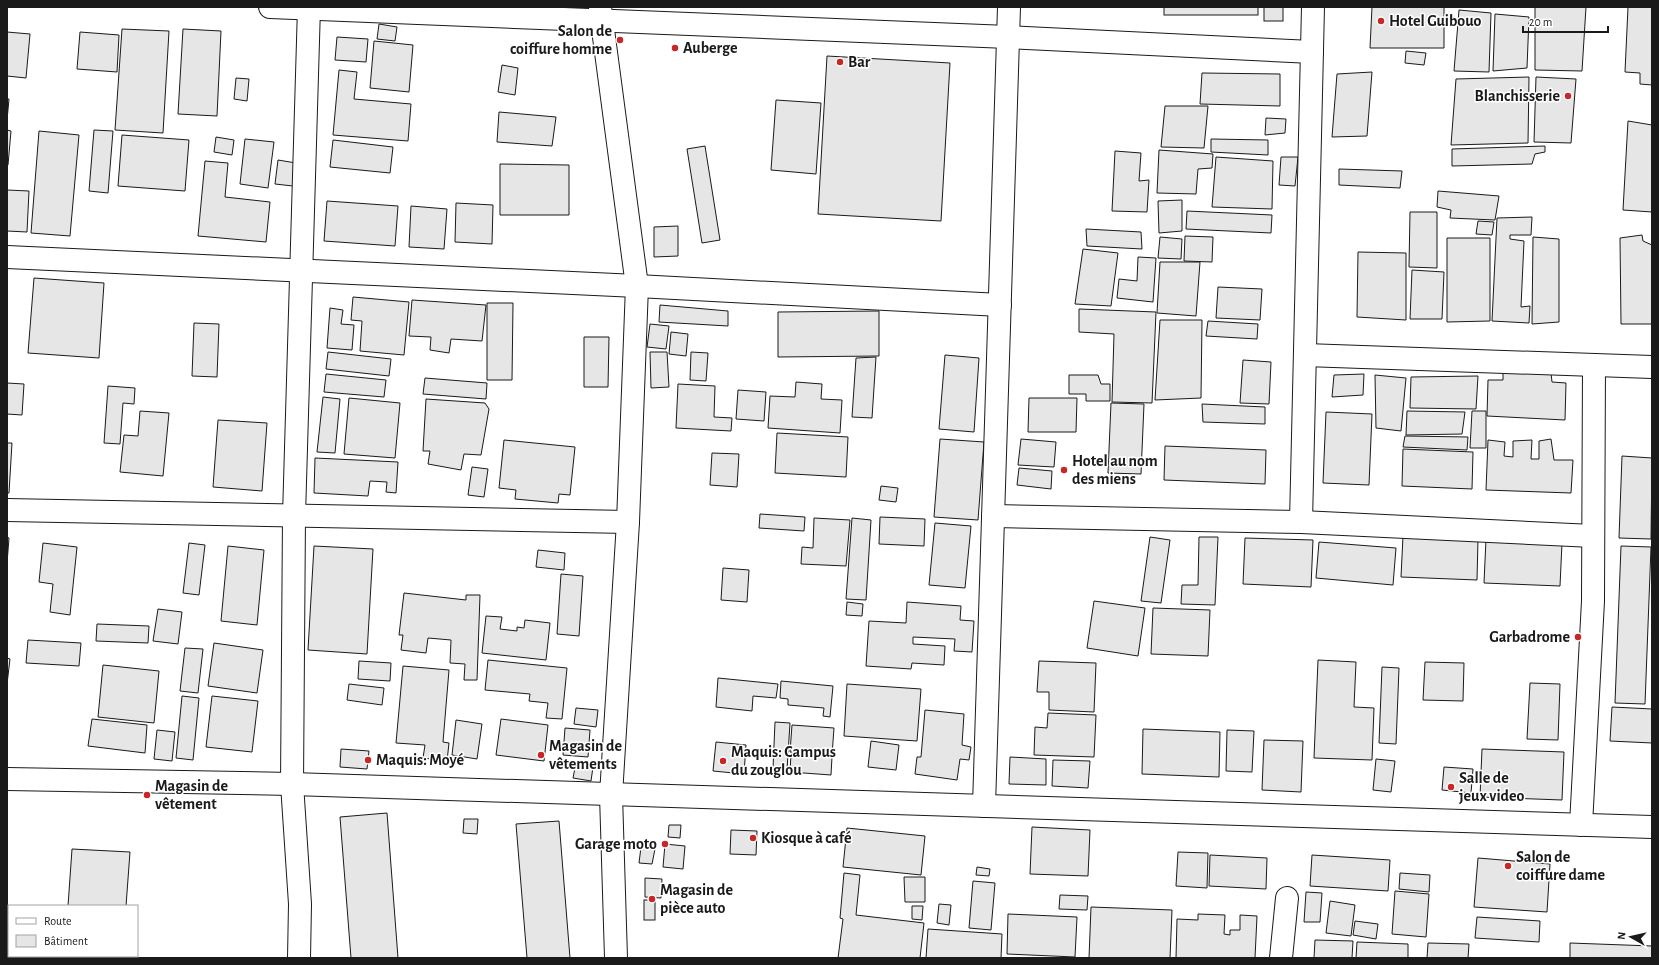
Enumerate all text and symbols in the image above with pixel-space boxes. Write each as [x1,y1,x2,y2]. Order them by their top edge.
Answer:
scale bar [1523,8,1608,34]
place label: Hotel Guibouo [1389,13,1482,29]
marker: Hotel Guibouo [1376,16,1386,26]
text: 20 m [1529,16,1552,28]
place label: Salon de coiffure homme [510,23,612,57]
marker: Salon de coiffure homme [615,35,625,45]
place label: Auberge [683,40,738,56]
marker: Auberge [670,43,680,53]
place label: Bar [848,54,871,70]
marker: Bar [835,57,845,67]
place label: Blanchisserie [1475,88,1560,104]
marker: Blanchisserie [1563,91,1573,101]
place label: Hotel au nom des miens [1072,453,1158,487]
marker: Hotel au nom des miens [1059,465,1069,475]
place label: Garbadrome [1489,629,1570,645]
marker: Garbadrome [1573,632,1583,642]
place label: Magasin de vêtements [549,738,622,772]
place label: Maquis: Campus du zouglou [731,744,836,778]
marker: Magasin de vêtements [536,750,546,760]
place label: Maquis: Moyé [376,752,465,769]
marker: Maquis: Moyé [363,755,373,765]
marker: Maquis: Campus du zouglou [718,756,728,766]
place label: Salle de jeux video [1459,770,1525,805]
place label: Magasin de vêtement [155,778,228,812]
marker: Salle de jeux video [1446,782,1456,792]
marker: Magasin de vêtement [142,790,152,800]
place label: Kiosque à café [761,830,852,846]
marker: Kiosque à café [748,833,758,843]
place label: Garage moto [575,836,657,852]
marker: Garage moto [660,839,670,849]
place label: Salon de coiffure dame [1516,849,1605,883]
marker: Salon de coiffure dame [1503,861,1513,871]
place label: Magasin de pièce auto [660,882,733,916]
marker: Magasin de pièce auto [647,894,657,904]
legend [8,905,138,957]
text: Route [44,915,71,927]
north arrow [1611,917,1651,957]
text: N [1616,931,1628,940]
text: Bâtiment [44,935,88,947]

